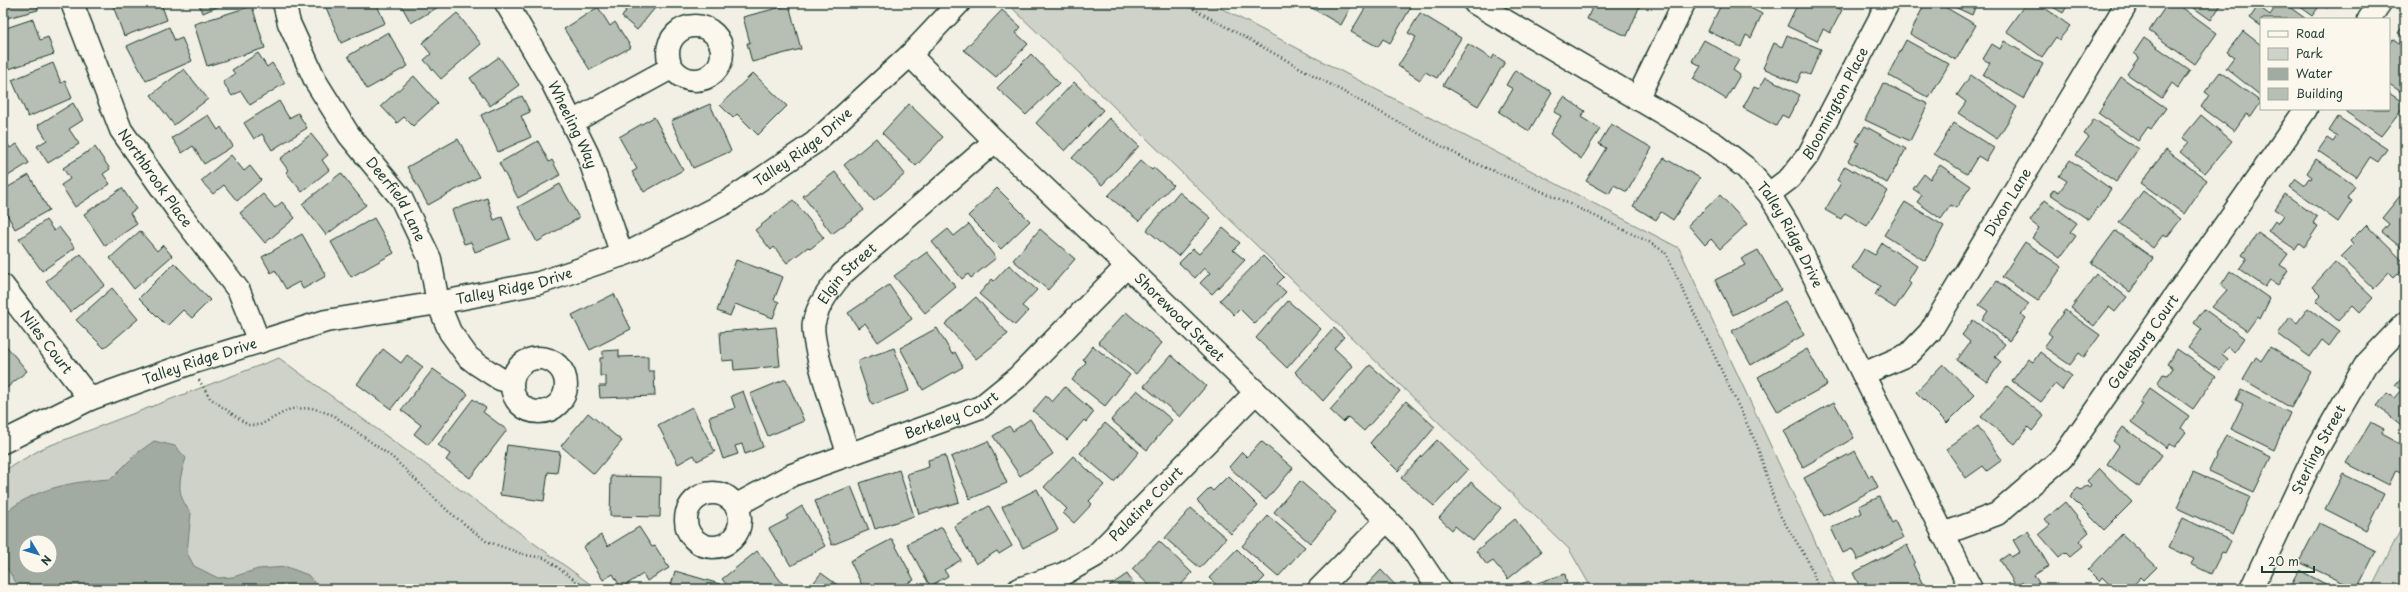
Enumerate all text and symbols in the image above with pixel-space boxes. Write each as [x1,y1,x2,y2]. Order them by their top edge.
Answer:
legend [2260,18,2390,110]
text: Road [2296,24,2325,42]
street label: Bloomington Place [1797,43,1873,164]
text: Park [2296,44,2323,62]
text: Water [2296,64,2333,82]
street label: Wheeling Way [543,77,603,171]
text: Building [2296,84,2343,102]
street label: Talley Ridge Drive [749,102,856,191]
street label: Northbrook Place [113,124,198,231]
street label: Deerfield Lane [361,152,431,245]
street label: Dixon Lane [1979,163,2036,240]
street label: Talley Ridge Drive [1752,176,1829,291]
street label: Elgin Street [812,238,881,308]
street label: Talley Ridge Drive [454,262,575,309]
street label: Shorewood Street [1130,268,1230,366]
street label: Galesburg Court [2102,290,2183,393]
street label: Niles Court [15,306,78,378]
street label: Talley Ridge Drive [140,332,259,389]
street label: Berkeley Court [901,386,1003,444]
street label: Sterling Street [2286,400,2351,498]
street label: Palatine Court [1104,461,1188,546]
north arrow [18,534,58,574]
scale bar [2262,548,2314,574]
text: N [37,552,56,569]
text: 20 m [2268,552,2299,570]

